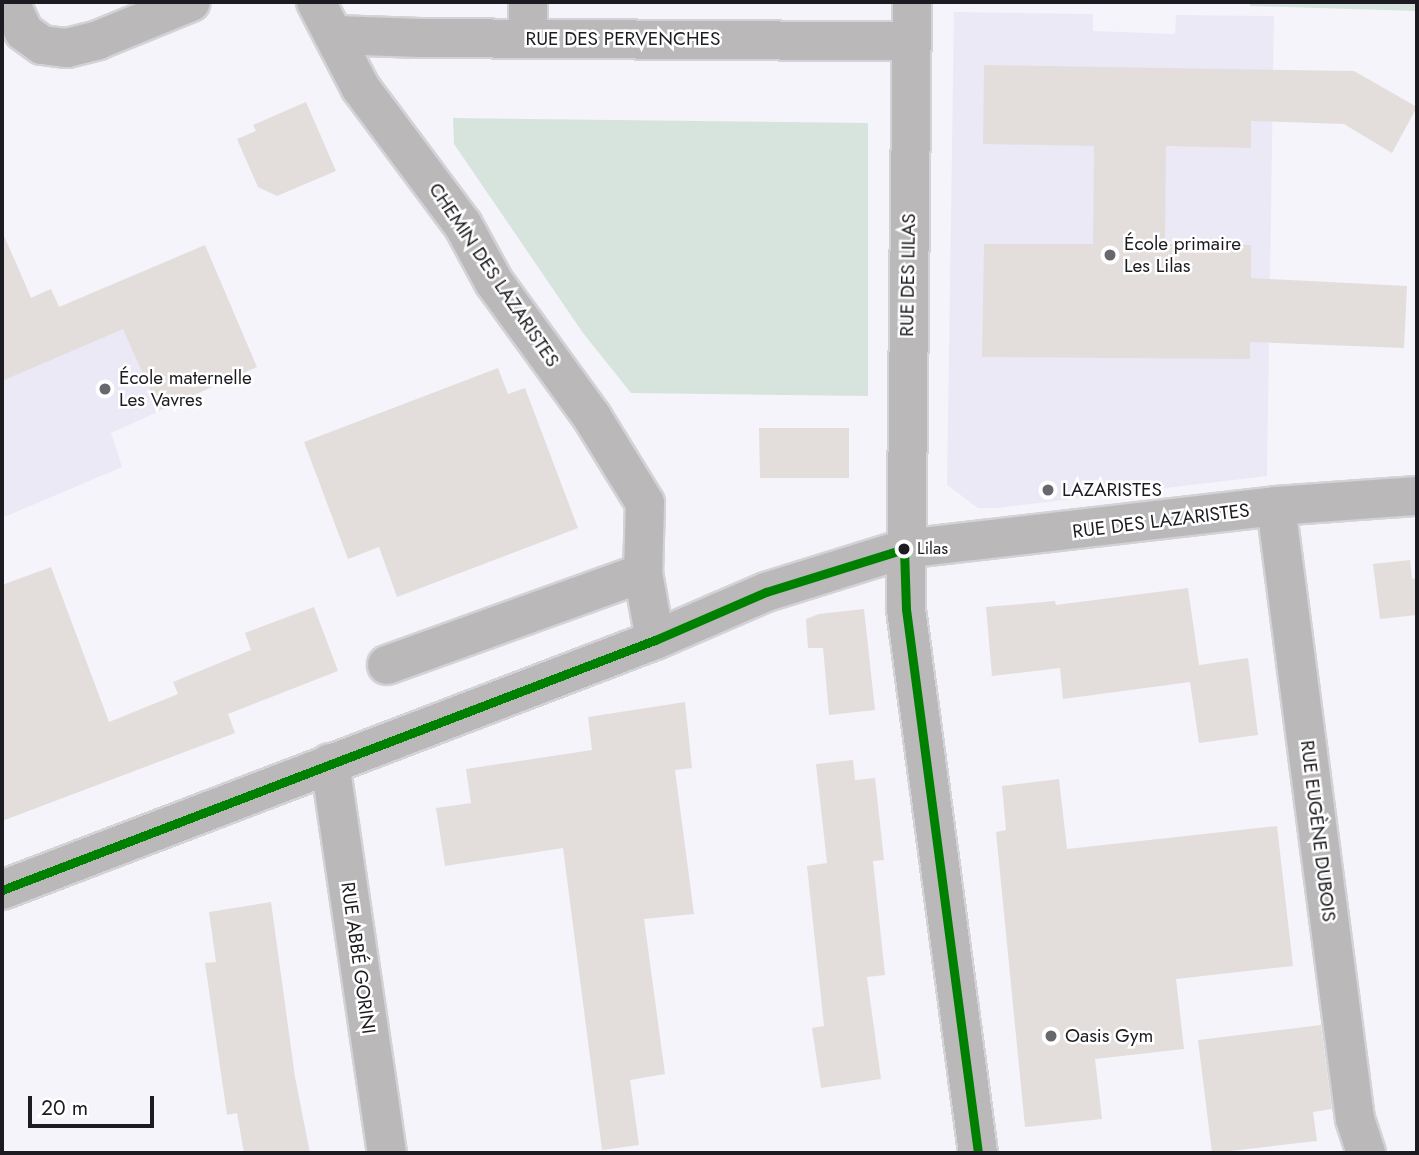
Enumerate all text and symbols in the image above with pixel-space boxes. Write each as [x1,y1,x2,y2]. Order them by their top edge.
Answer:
street label: RUE DES PERVENCHES [526,28,720,50]
street label: CHEMIN DES LAZARISTES [424,179,564,371]
street label: RUE DES LILAS [896,213,920,337]
place label: École primaire Les Lilas [1124,233,1241,277]
marker: École primaire Les Lilas [1102,247,1118,263]
place label: École maternelle Les Vavres [119,367,252,411]
marker: École maternelle Les Vavres [97,381,113,397]
place label: LAZARISTES [1062,479,1162,501]
marker: LAZARISTES [1040,482,1056,498]
street label: RUE DES LAZARISTES [1071,499,1251,543]
place label: Lilas [917,539,948,559]
marker: Lilas [897,542,911,556]
street label: RUE EUGÈNE DUBOIS [1296,739,1340,923]
street label: RUE ABBÉ GORINI [336,881,380,1035]
place label: Oasis Gym [1065,1025,1153,1047]
marker: Oasis Gym [1043,1028,1059,1044]
scale bar [32,1082,158,1126]
text: 20 m [41,1093,88,1123]

